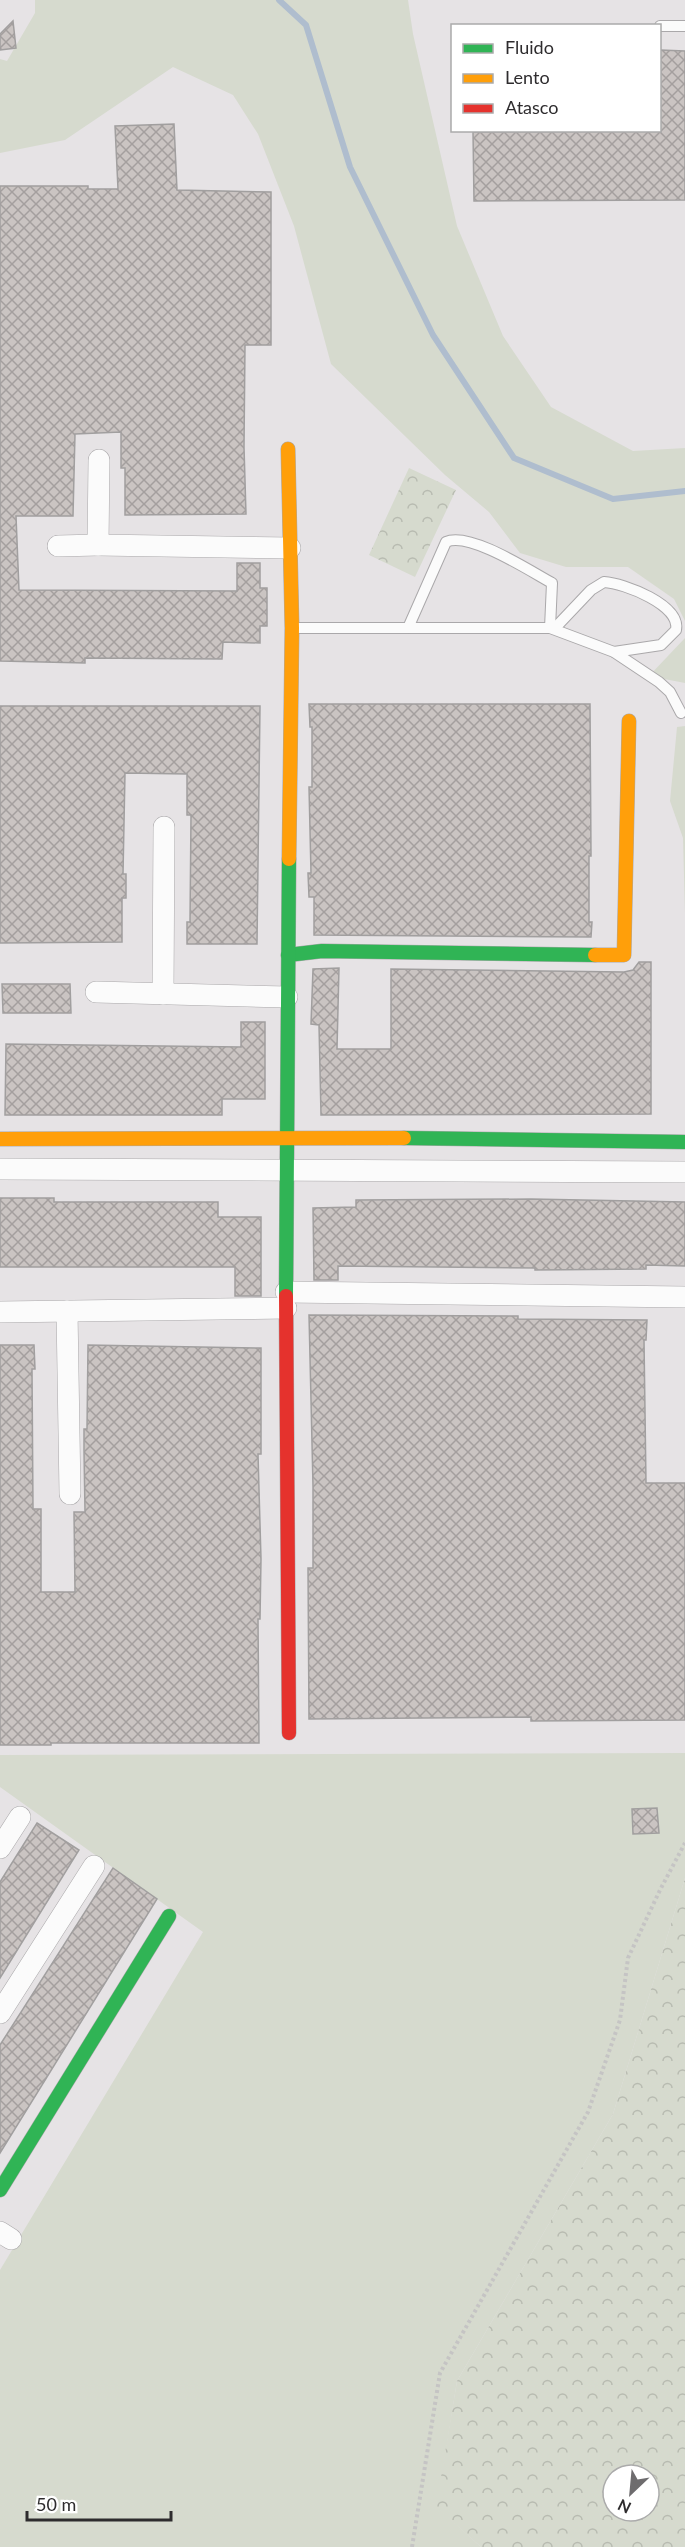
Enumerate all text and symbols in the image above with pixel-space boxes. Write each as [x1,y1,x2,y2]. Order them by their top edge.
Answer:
legend [451,24,661,132]
text: Fluido [505,36,554,58]
text: Lento [505,66,550,88]
text: Atasco [505,96,558,118]
north arrow [601,2463,661,2523]
scale bar [27,2484,171,2522]
text: 50 m [36,2493,76,2515]
text: N [615,2496,634,2518]

